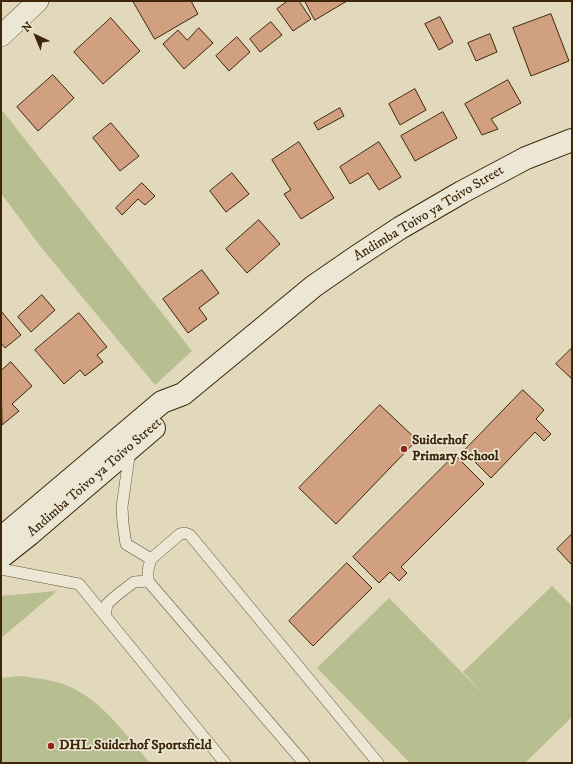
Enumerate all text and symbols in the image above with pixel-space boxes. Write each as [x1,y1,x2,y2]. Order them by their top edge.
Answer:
north arrow [16,16,56,56]
text: N [20,19,36,36]
street label: Andimba Toivo ya Toivo Street [351,162,507,266]
street label: Andimba Toivo ya Toivo Street [24,415,166,541]
place label: Suiderhof Primary School [412,433,499,466]
marker: Suiderhof Primary School [399,444,409,454]
place label: DHL Suiderhof Sportsfield [59,738,212,754]
marker: DHL Suiderhof Sportsfield [46,741,56,751]

